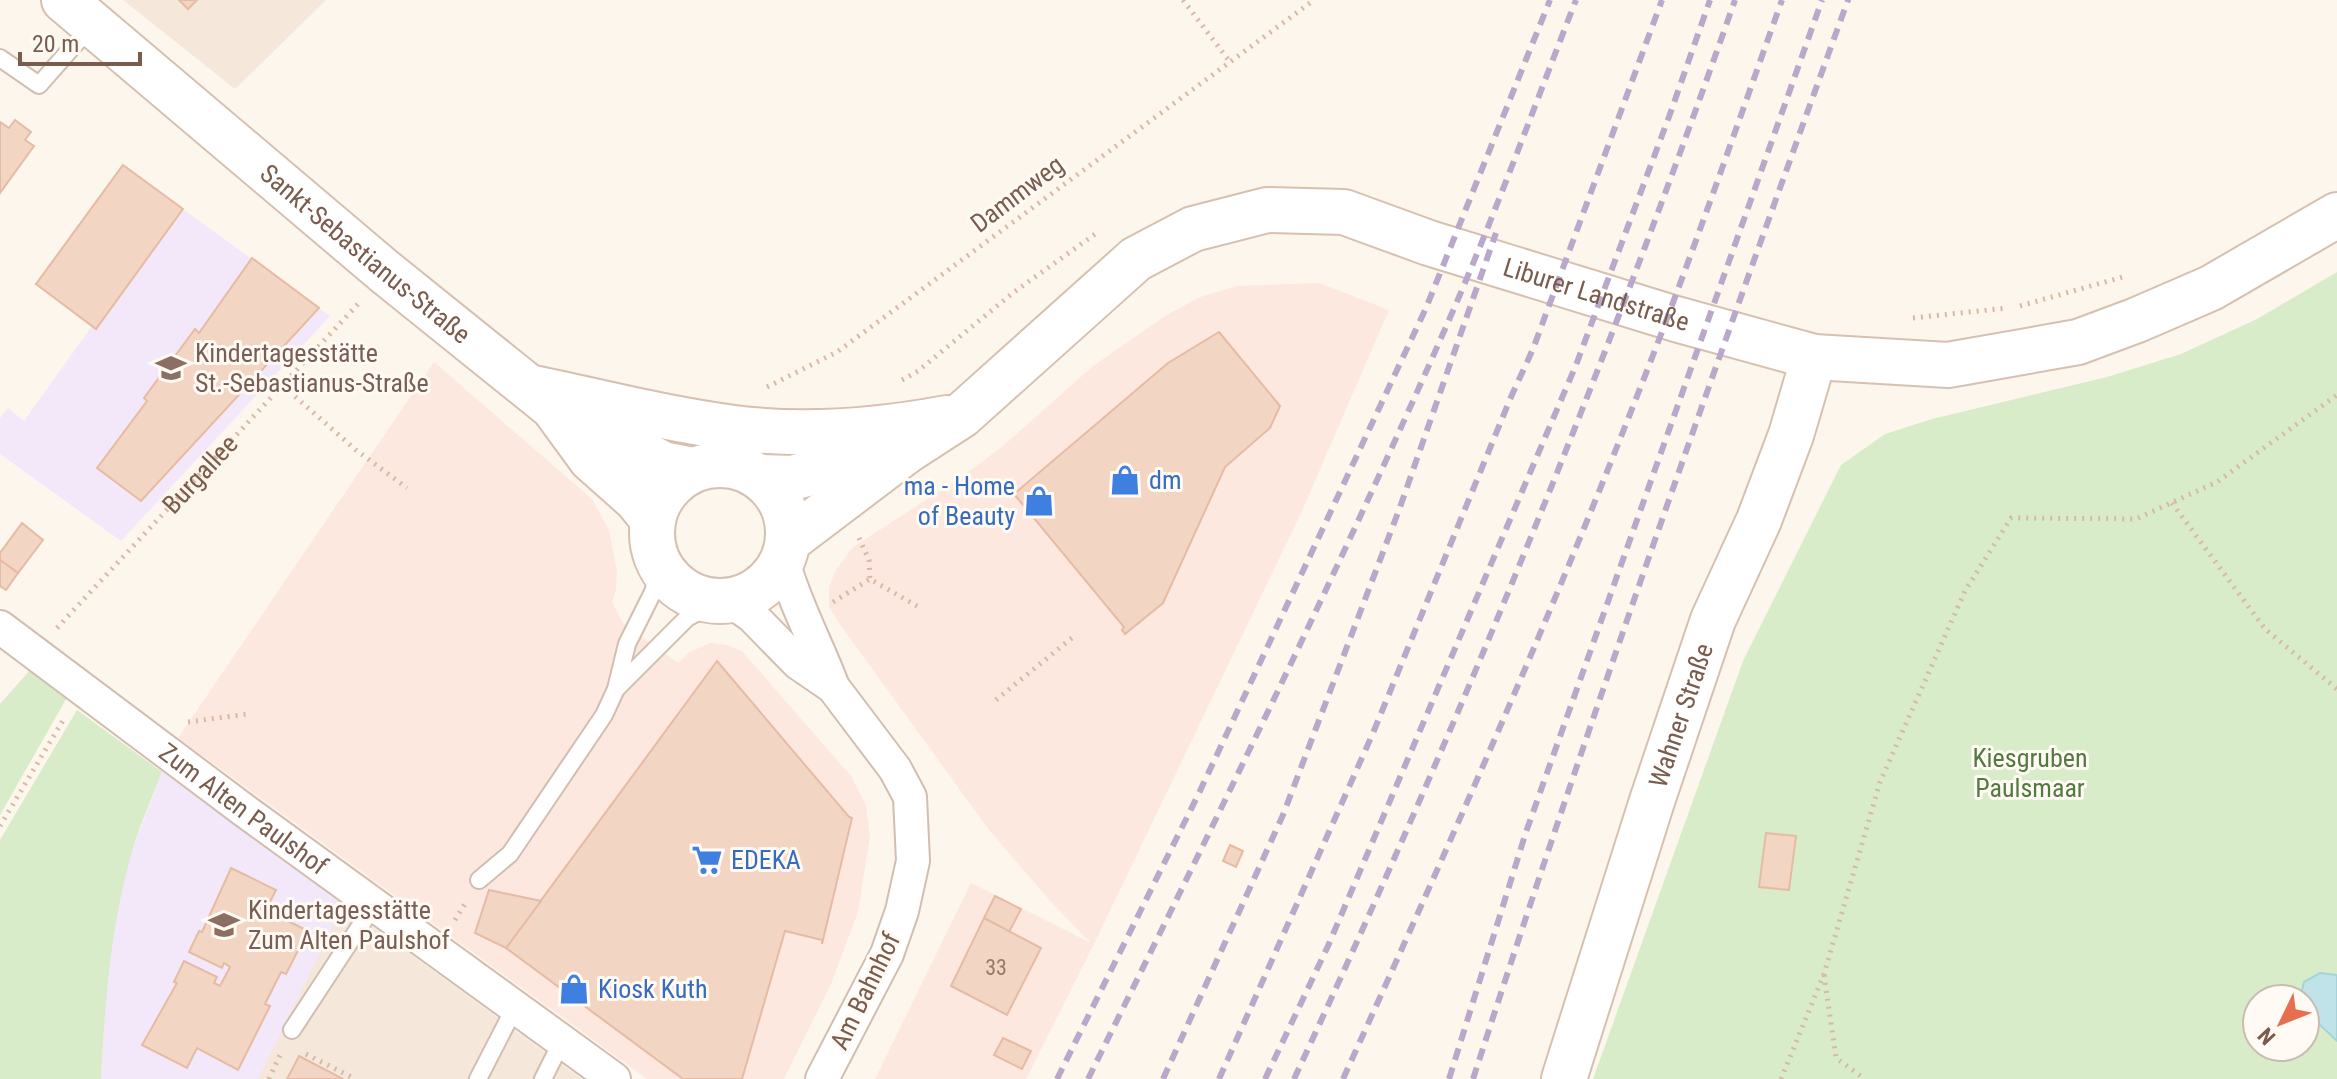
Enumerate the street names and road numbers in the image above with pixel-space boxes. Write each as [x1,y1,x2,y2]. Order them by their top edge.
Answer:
street label: Dammweg [965,149,1069,239]
street label: Sankt-Sebastianus-Straße [254,158,476,349]
street label: Liburer Landstraße [1500,252,1693,337]
street label: Burgallee [156,429,244,520]
street label: Wahner Straße [1643,639,1719,791]
street label: Zum Alten Paulshof [153,737,334,881]
street label: Am Bahnhof [824,928,906,1054]

